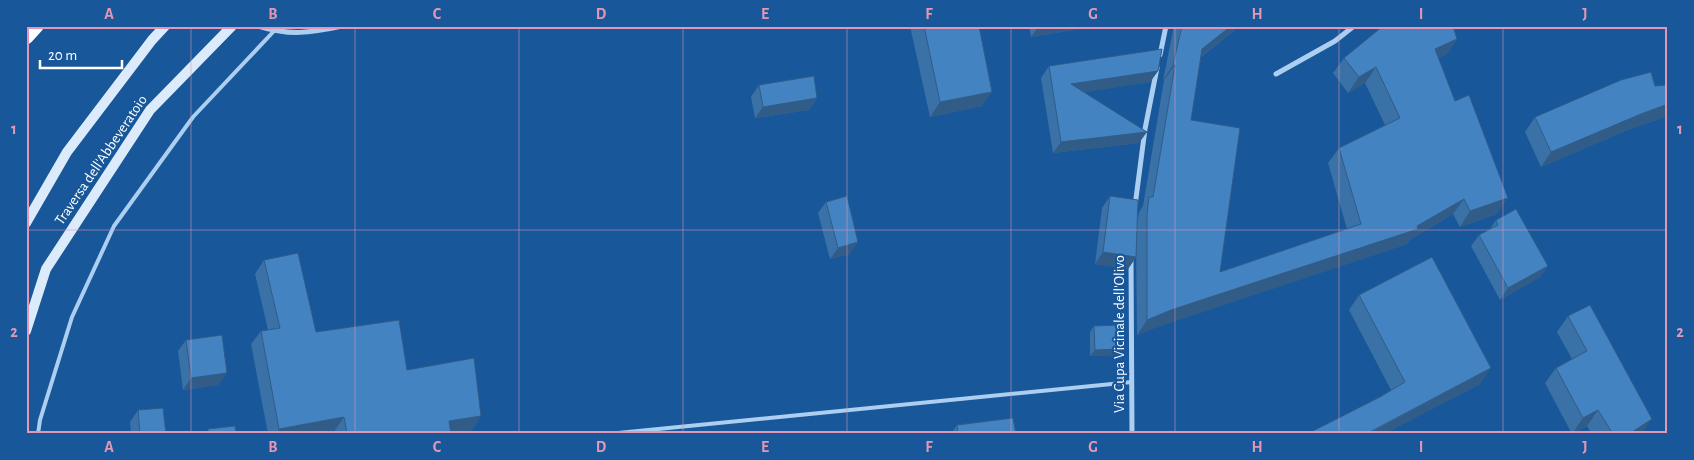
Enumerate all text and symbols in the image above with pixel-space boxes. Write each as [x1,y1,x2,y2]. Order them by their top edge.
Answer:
text: A [104,6,114,22]
text: B [268,6,278,22]
text: C [433,6,442,22]
text: D [596,6,607,22]
text: E [761,6,769,22]
text: F [925,6,933,22]
text: G [1088,6,1098,22]
text: H [1251,6,1263,22]
text: I [1419,6,1423,22]
text: J [1582,6,1588,22]
scale bar [40,38,122,70]
text: 20 m [48,48,77,63]
street label: Traversa dell'Abbeveratoio [52,92,150,228]
text: 1 [11,121,17,137]
text: 1 [1677,121,1683,137]
street label: Via Cupa Vicinale dell'Olivo [1112,255,1127,413]
text: 2 [10,324,18,340]
text: 2 [1676,324,1684,340]
text: A [104,439,114,455]
text: B [268,439,278,455]
text: C [433,439,442,455]
text: D [596,439,607,455]
text: E [761,439,769,455]
text: F [925,439,933,455]
text: G [1088,439,1098,455]
text: H [1251,439,1263,455]
text: I [1419,439,1423,455]
text: J [1582,439,1588,455]

